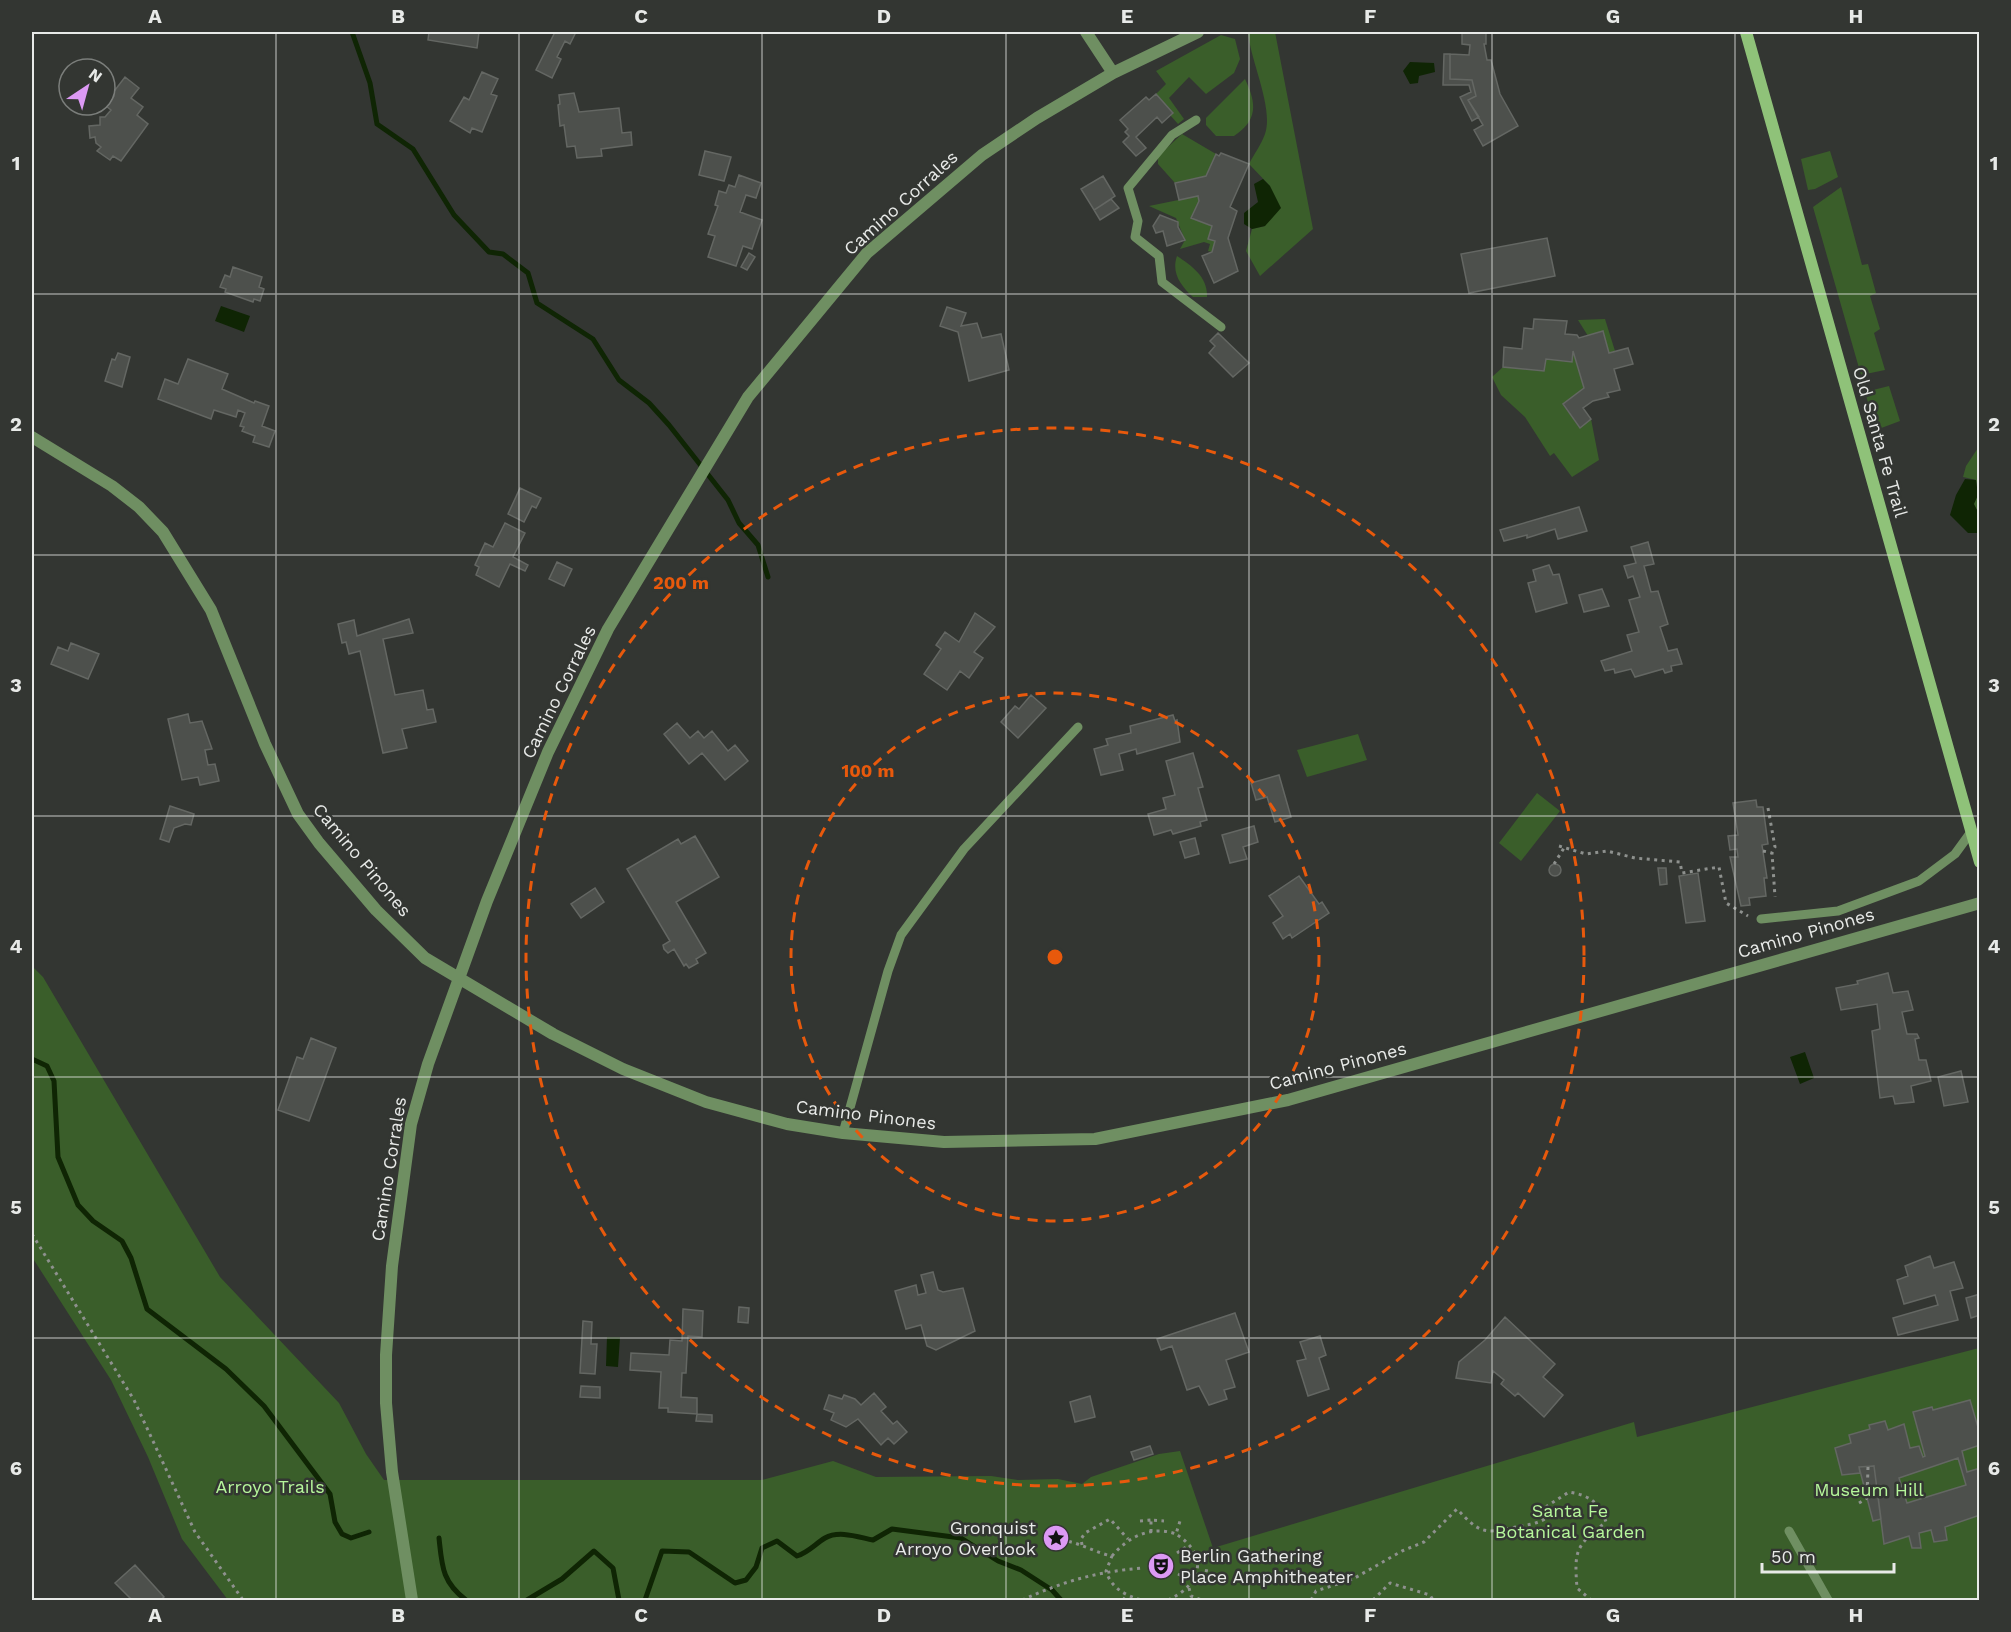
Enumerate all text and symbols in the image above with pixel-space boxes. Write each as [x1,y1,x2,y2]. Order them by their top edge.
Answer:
text: A [148,4,162,28]
text: B [391,4,405,28]
text: C [634,4,648,28]
text: D [877,4,891,28]
text: E [1121,4,1133,28]
text: F [1364,4,1376,28]
text: G [1606,4,1620,28]
text: H [1849,4,1863,28]
north arrow [57,57,117,117]
text: N [85,64,106,86]
street label: Camino Corrales [839,146,962,259]
text: 1 [12,151,20,175]
text: 1 [1990,151,1998,175]
street label: Old Santa Fe Trail [1849,364,1912,520]
text: 2 [10,412,22,436]
text: 2 [1988,412,2000,436]
text: 200 m [653,572,709,593]
street label: Camino Corrales [517,622,600,762]
text: 3 [10,673,22,697]
text: 3 [1988,673,2000,697]
text: 100 m [841,760,895,781]
street label: Camino Pinones [309,799,416,921]
street label: Camino Pinones [1735,903,1877,962]
text: 4 [10,934,23,958]
text: 4 [1988,934,2001,958]
centre of rings [1045,947,1065,967]
street label: Camino Pinones [1267,1037,1409,1094]
street label: Camino Corrales [367,1095,410,1243]
street label: Camino Pinones [795,1095,937,1134]
text: 5 [10,1195,22,1219]
text: 5 [1988,1195,2000,1219]
text: 6 [10,1456,22,1480]
text: 6 [1988,1456,2000,1480]
park label: Arroyo Trails [215,1476,325,1497]
park label: Museum Hill [1814,1479,1924,1500]
park label: Santa Fe Botanical Garden [1495,1500,1645,1542]
place label: Gronquist Arroyo Overlook [895,1517,1036,1559]
place icon: Gronquist Arroyo Overlook [1041,1523,1071,1553]
scale bar [1762,1536,1894,1574]
place label: Berlin Gathering Place Amphitheater [1180,1545,1353,1587]
text: 50 m [1771,1546,1816,1567]
theatre icon: Berlin Gathering Place Amphitheater [1146,1551,1176,1581]
text: A [148,1603,162,1627]
text: B [391,1603,405,1627]
text: C [634,1603,648,1627]
text: D [877,1603,891,1627]
text: E [1121,1603,1133,1627]
text: F [1364,1603,1376,1627]
text: G [1606,1603,1620,1627]
text: H [1849,1603,1863,1627]

